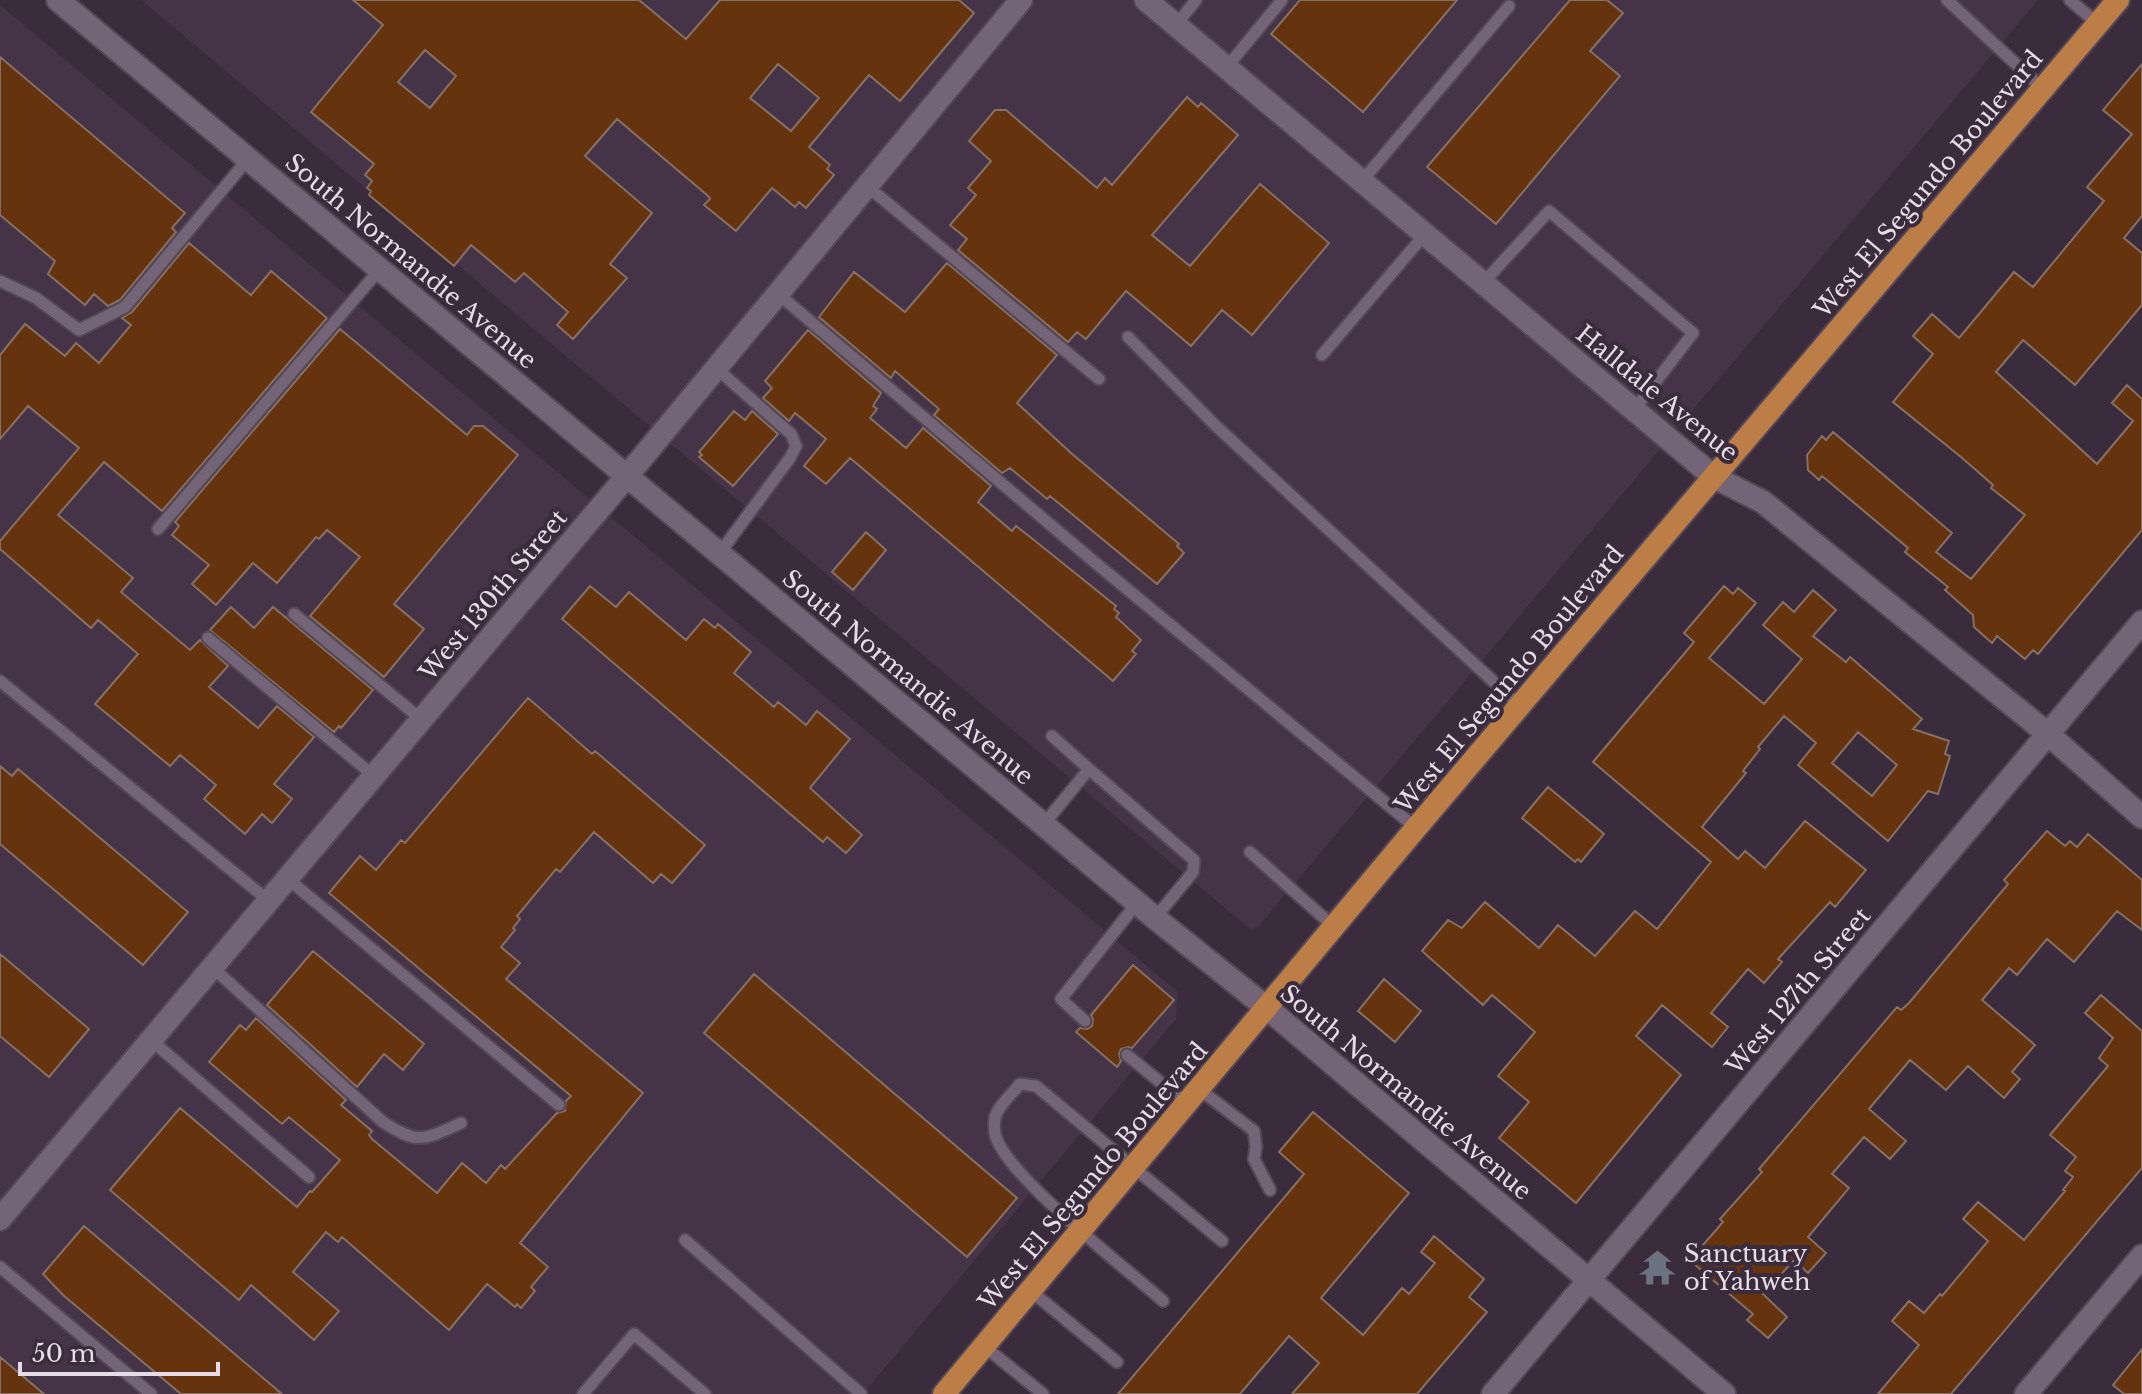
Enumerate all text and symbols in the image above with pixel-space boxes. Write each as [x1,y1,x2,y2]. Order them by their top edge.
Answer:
street label: West El Segundo Boulevard [1807,44,2049,325]
street label: South Normandie Avenue [280,147,542,375]
street label: Halldale Avenue [1570,319,1744,467]
street label: West 130th Street [412,504,573,687]
street label: West El Segundo Boulevard [1388,539,1630,820]
street label: South Normandie Avenue [777,563,1039,791]
street label: West 127th Street [1719,902,1876,1081]
street label: South Normandie Avenue [1275,978,1537,1206]
street label: West El Segundo Boulevard [972,1036,1214,1317]
place label: Sanctuary of Yahweh [1684,1239,1810,1296]
temple icon: Sanctuary of Yahweh [1639,1248,1677,1286]
scale bar [20,1326,218,1376]
text: 50 m [32,1339,96,1368]

